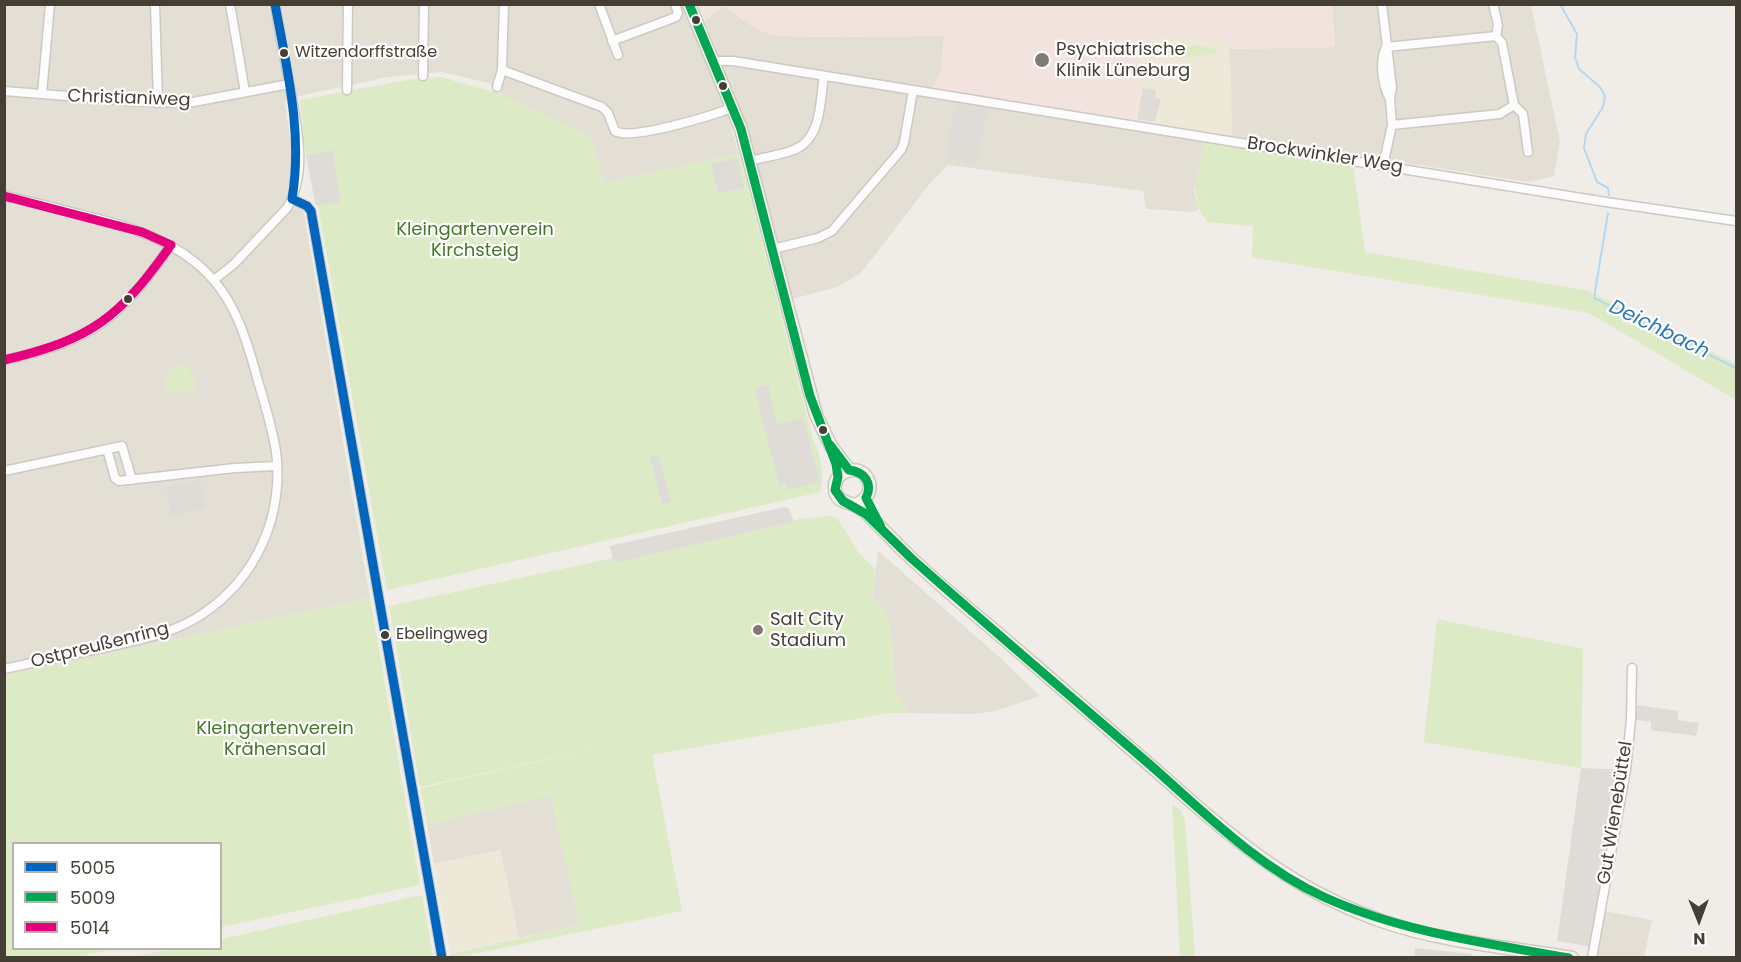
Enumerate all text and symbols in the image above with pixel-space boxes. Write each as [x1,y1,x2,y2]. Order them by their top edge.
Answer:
unlabelled marker [690,14,702,26]
place label: Psychiatrische Klinik Lüneburg [1056,39,1190,82]
place label: Witzendorffstraße [295,43,437,63]
marker: Witzendorffstraße [278,47,290,59]
marker: Psychiatrische Klinik Lüneburg [1033,51,1051,69]
unlabelled marker [717,80,729,92]
street label: Christianiweg [67,86,191,112]
street label: Brockwinkler Weg [1246,133,1404,179]
park label: Kleingartenverein Kirchsteig [396,219,554,262]
unlabelled marker [122,293,134,305]
water label: Deichbach [1605,295,1713,365]
unlabelled marker [817,424,829,436]
place label: Salt City Stadium [770,609,846,652]
street label: Ostpreußenring [29,618,171,674]
marker: Salt City Stadium [751,623,765,637]
place label: Ebelingweg [396,625,488,645]
marker: Ebelingweg [379,629,391,641]
park label: Kleingartenverein Krähensaal [196,718,354,760]
street label: Gut Wienebüttel [1594,740,1638,886]
legend [12,842,222,950]
text: 5005 [70,855,115,880]
text: 5009 [70,885,115,910]
north arrow [1669,890,1729,950]
text: 5014 [70,915,110,940]
text: N [1693,927,1706,950]

